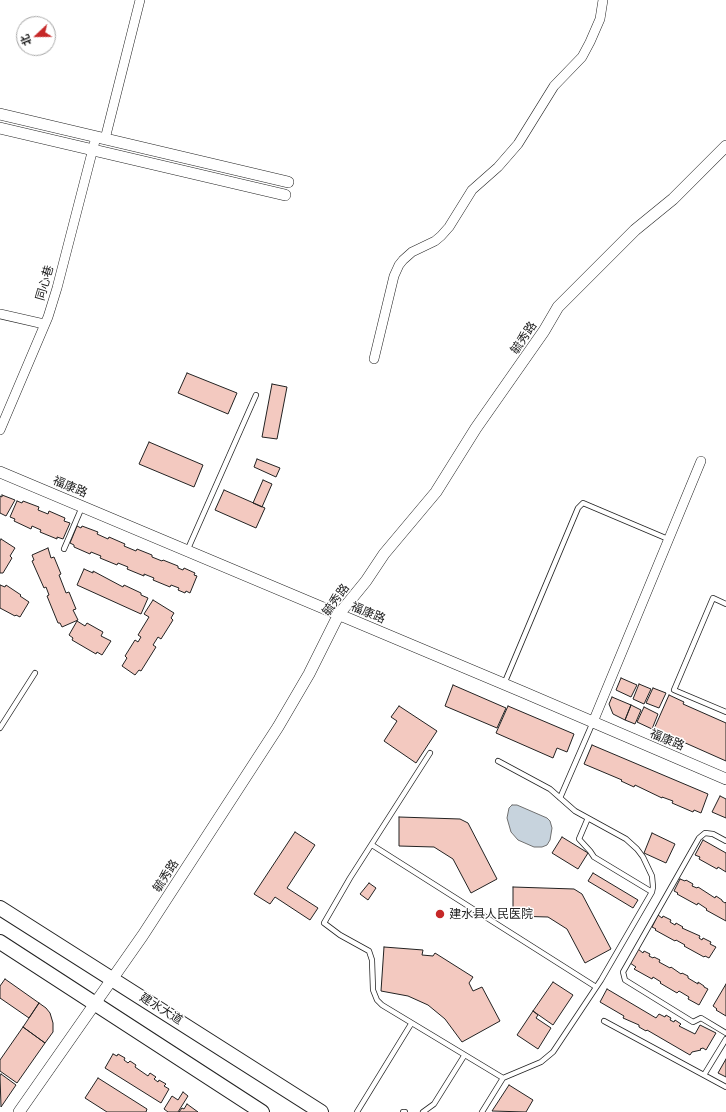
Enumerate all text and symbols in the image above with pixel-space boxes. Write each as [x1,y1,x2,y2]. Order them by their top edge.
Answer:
north arrow [16,16,56,56]
text: 北 [17,32,34,48]
street label: 同心巷 [33,264,57,302]
street label: 毓秀路 [508,319,540,357]
street label: 福康路 [51,473,89,501]
street label: 毓秀路 [320,581,352,619]
street label: 福康路 [349,599,387,627]
street label: 福康路 [648,726,686,754]
street label: 毓秀路 [150,857,182,895]
place label: 建水县人民医院 [449,907,533,921]
marker: 建水县人民医院 [434,908,446,920]
street label: 建水大道 [137,990,185,1028]

